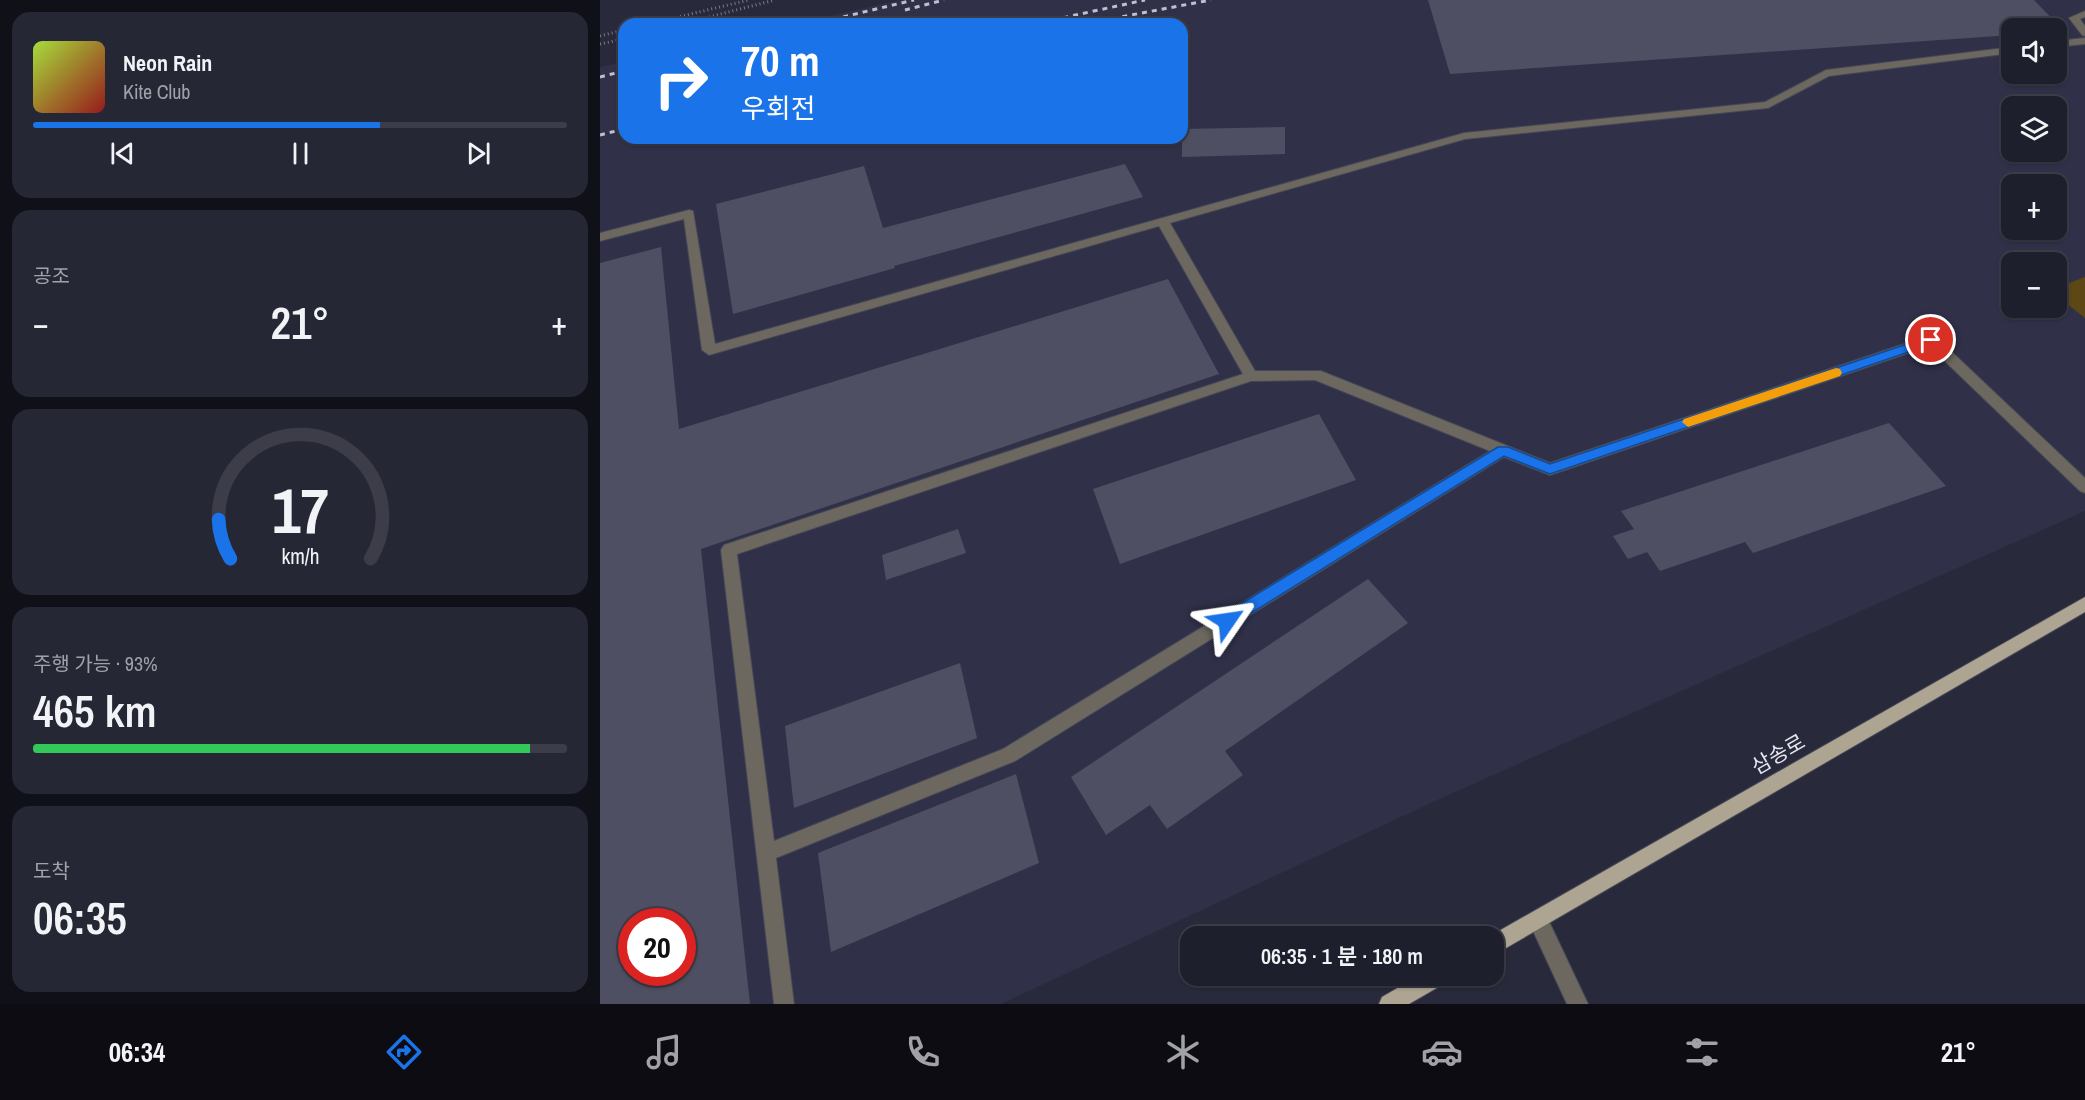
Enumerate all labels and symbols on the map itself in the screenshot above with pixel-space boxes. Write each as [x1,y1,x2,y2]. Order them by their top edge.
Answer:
pin [1905,314,1956,365]
position arrow [1195,589,1259,653]
street label: 삼송로 [1746,727,1810,781]
speed limit sign: 20 [618,908,696,986]

